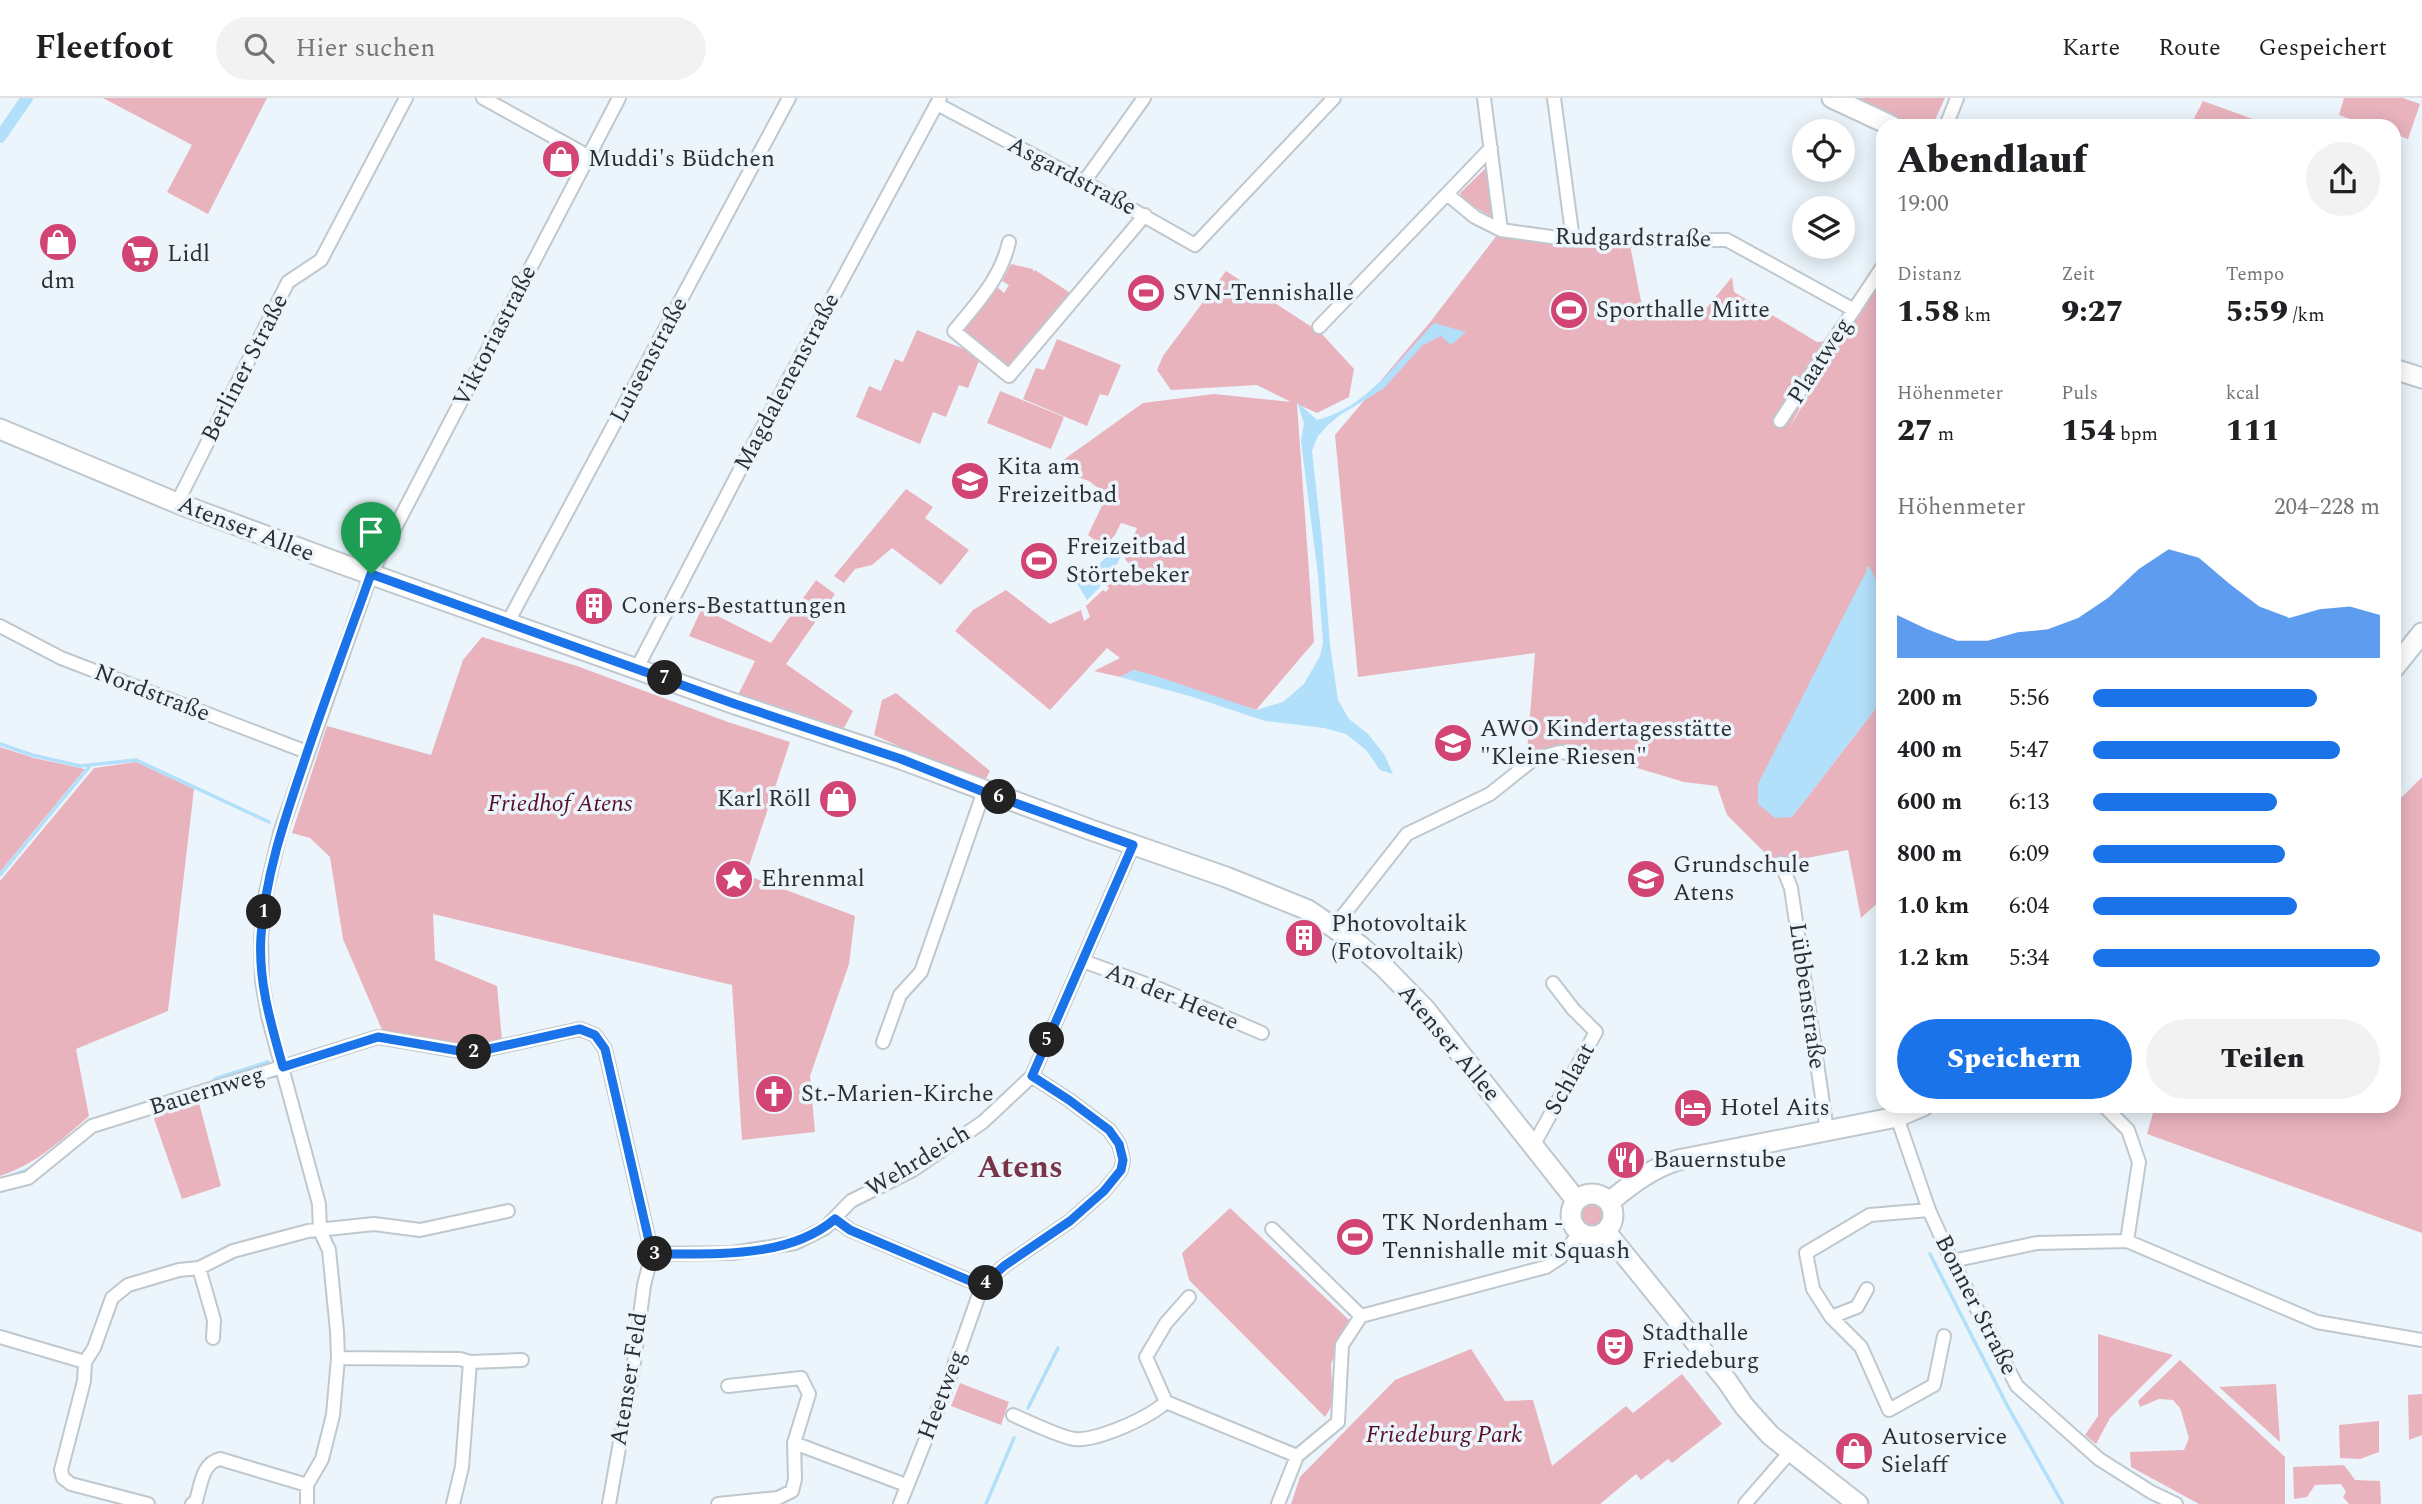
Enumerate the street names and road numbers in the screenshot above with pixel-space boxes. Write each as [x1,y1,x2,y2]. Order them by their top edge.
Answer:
street label: Asgardstraße [1001,127,1143,225]
street label: Rudgardstraße [1554,219,1712,257]
street label: Viktoriastraße [444,259,546,413]
street label: Magdalenenstraße [725,286,849,478]
street label: Berliner Straße [192,288,298,448]
street label: Luisenstraße [601,290,697,430]
street label: Plaatweg [1778,310,1862,412]
street label: Atenser Allee [172,486,320,572]
street label: Nordstraße [89,654,215,732]
street label: Lübbenstraße [1779,920,1835,1072]
street label: An der Heete [1100,954,1244,1040]
street label: Atenser Allee [1389,976,1509,1110]
street label: Schlaat [1535,1036,1605,1122]
street label: Bauernweg [145,1056,269,1126]
street label: Wehrdeich [859,1116,977,1206]
street label: Bonner Straße [1925,1228,2027,1382]
street label: Atenser Feld [601,1310,657,1448]
street label: Heetweg [908,1345,976,1445]

